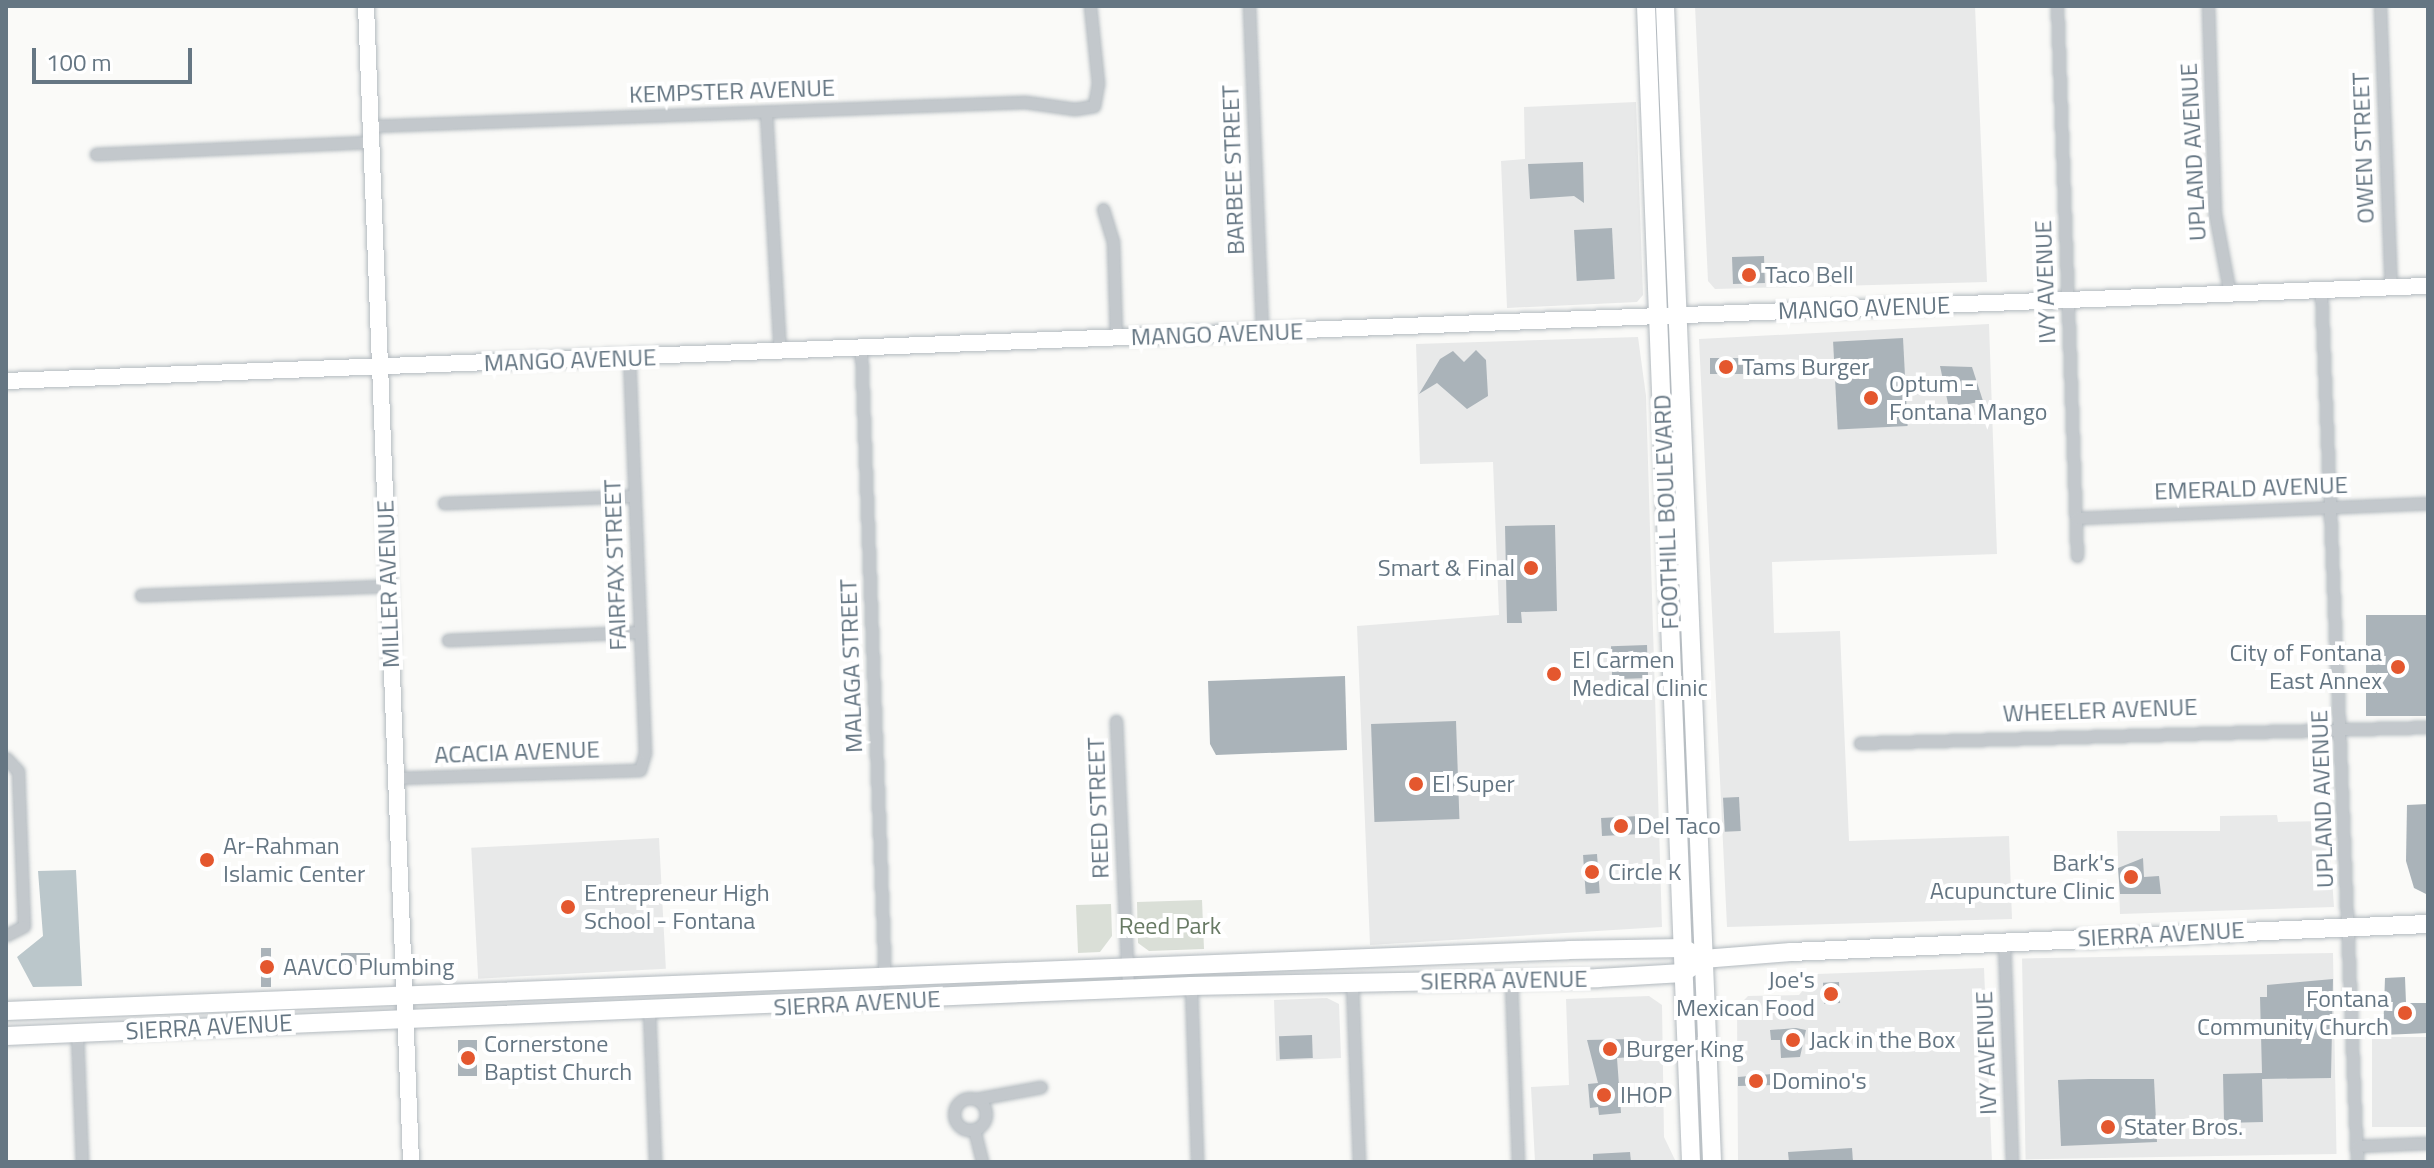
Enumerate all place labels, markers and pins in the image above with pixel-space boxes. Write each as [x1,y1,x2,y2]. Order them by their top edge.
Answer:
place label: Taco Bell [1765,261,1854,289]
marker: Taco Bell [1740,266,1758,284]
place label: Tams Burger [1742,353,1869,381]
marker: Tams Burger [1717,358,1735,376]
place label: Optum - Fontana Mango [1889,370,2047,426]
marker: Optum - Fontana Mango [1860,387,1882,409]
place label: Smart & Final [1378,554,1515,582]
marker: Smart & Final [1522,559,1540,577]
place label: City of Fontana East Annex [2229,639,2382,695]
place label: El Carmen Medical Clinic [1572,646,1708,702]
marker: City of Fontana East Annex [2389,658,2407,676]
marker: El Carmen Medical Clinic [1543,663,1565,685]
place label: El Super [1432,770,1515,798]
marker: El Super [1407,775,1425,793]
place label: Del Taco [1637,812,1721,840]
marker: Del Taco [1612,817,1630,835]
place label: Ar-Rahman Islamic Center [223,832,365,888]
place label: Bark's Acupuncture Clinic [1930,849,2115,905]
marker: Ar-Rahman Islamic Center [198,851,216,869]
place label: Circle K [1608,858,1681,886]
marker: Circle K [1583,863,1601,881]
marker: Bark's Acupuncture Clinic [2122,868,2140,886]
place label: Entrepreneur High School - Fontana [584,879,770,935]
marker: Entrepreneur High School - Fontana [559,898,577,916]
place label: AAVCO Plumbing [283,953,454,981]
marker: AAVCO Plumbing [258,958,276,976]
place label: Joe's Mexican Food [1676,966,1815,1022]
marker: Joe's Mexican Food [1822,985,1840,1003]
place label: Fontana Community Church [2197,985,2389,1041]
marker: Fontana Community Church [2396,1004,2414,1022]
place label: Jack in the Box [1809,1026,1955,1054]
place label: Cornerstone Baptist Church [484,1030,632,1086]
marker: Jack in the Box [1784,1031,1802,1049]
place label: Burger King [1626,1035,1744,1063]
marker: Burger King [1601,1040,1619,1058]
marker: Cornerstone Baptist Church [459,1049,477,1067]
place label: Domino's [1772,1067,1867,1095]
marker: Domino's [1747,1072,1765,1090]
place label: IHOP [1620,1081,1672,1109]
marker: IHOP [1595,1086,1613,1104]
place label: Stater Bros. [2124,1113,2243,1141]
marker: Stater Bros. [2099,1118,2117,1136]

